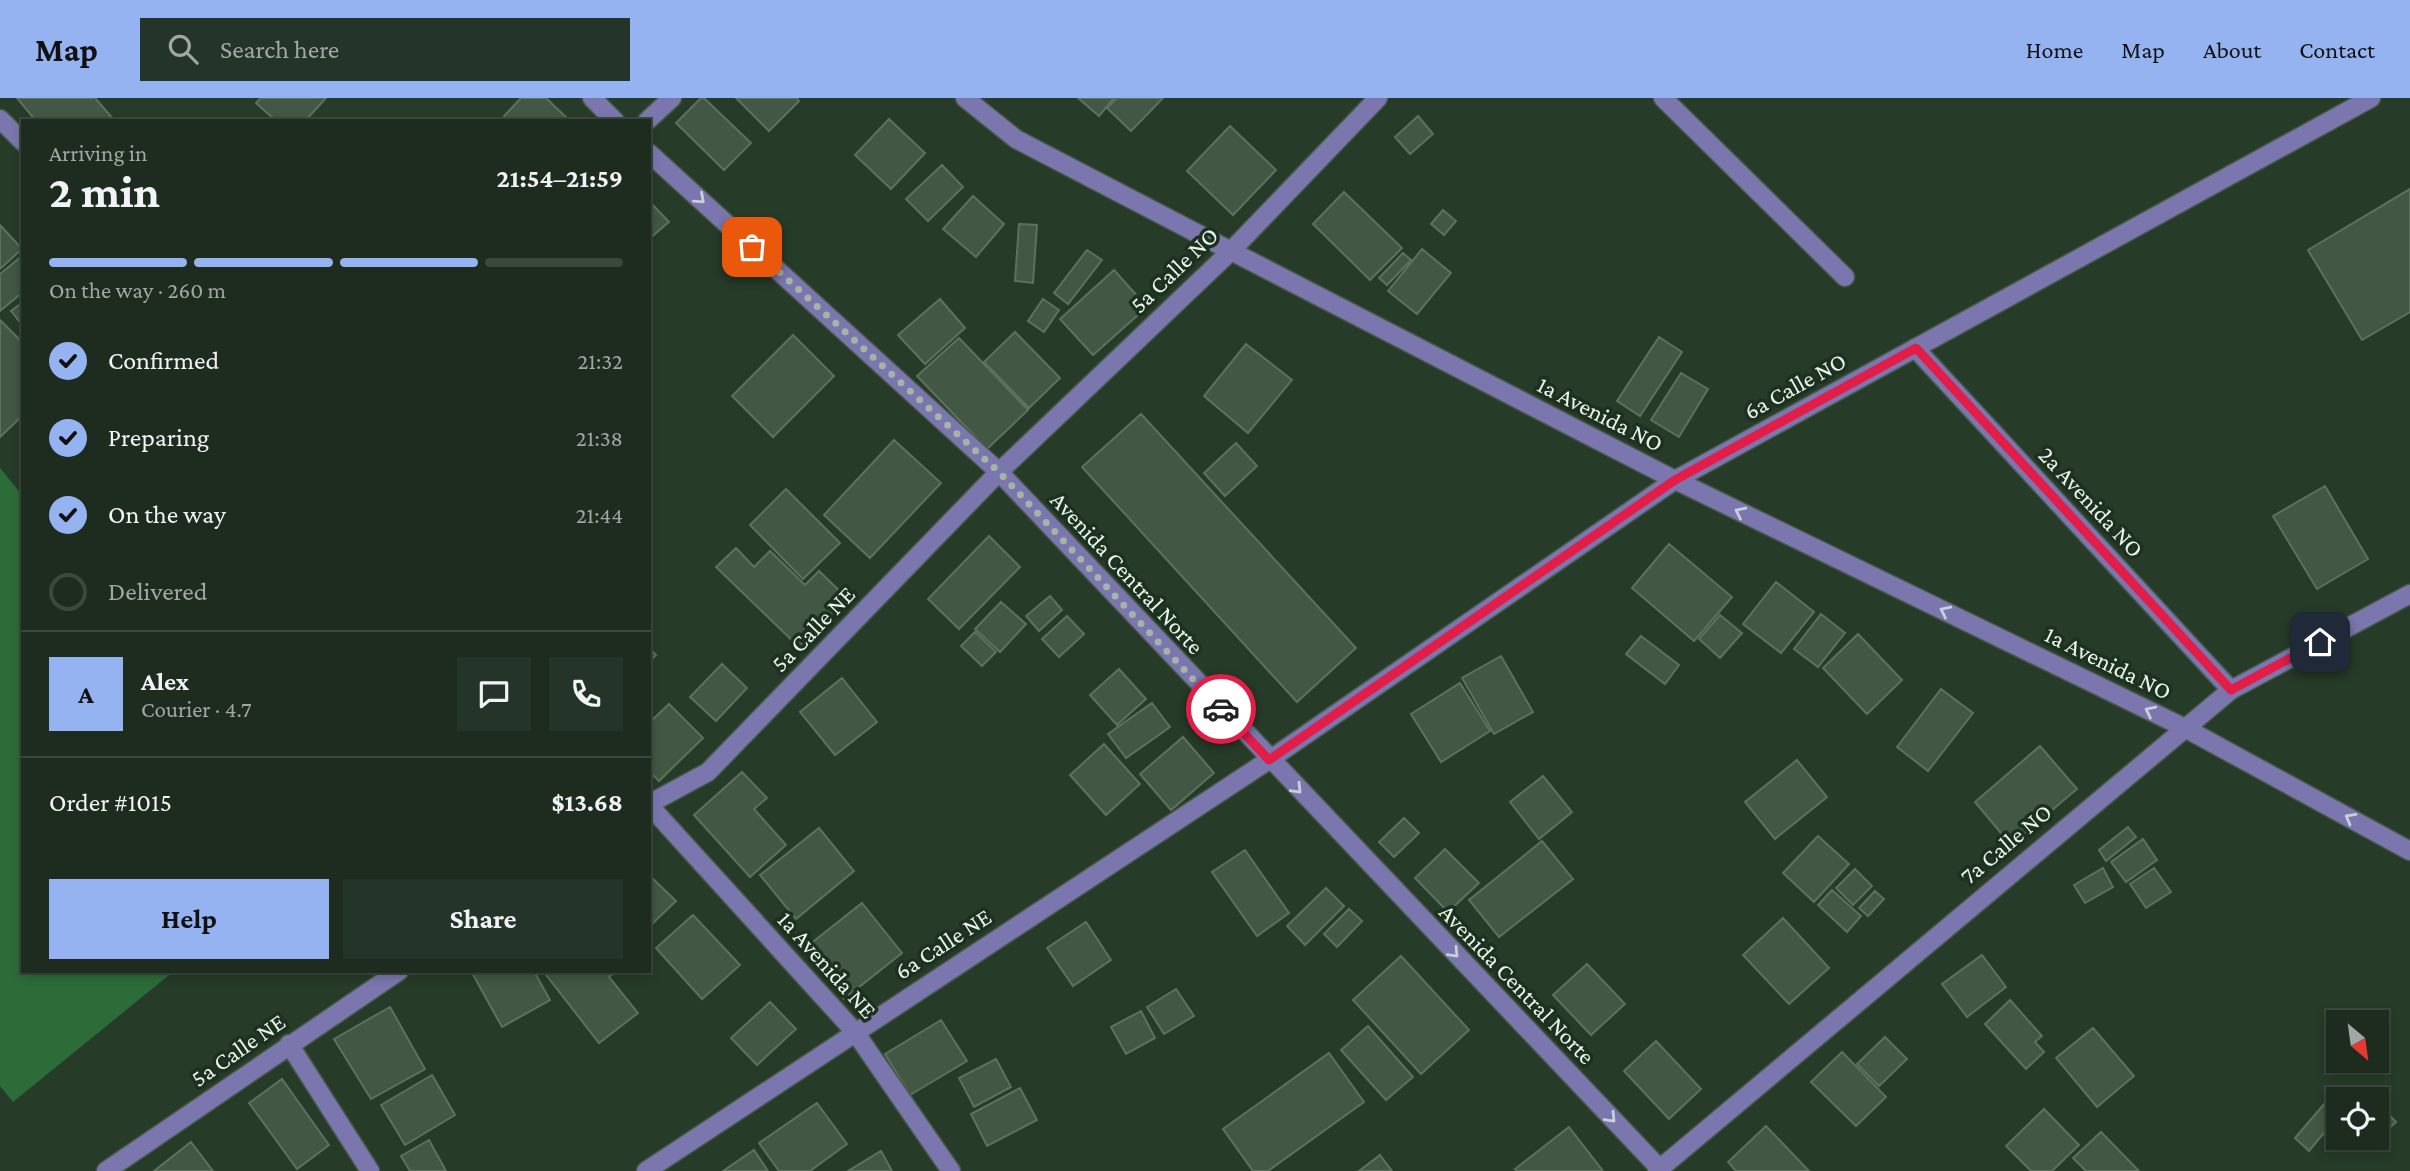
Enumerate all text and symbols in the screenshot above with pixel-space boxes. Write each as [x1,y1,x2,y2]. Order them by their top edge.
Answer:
search box [140,18,630,81]
icon: search [164,30,202,68]
text: Map [35,31,98,68]
text: Search here [220,35,339,64]
text: Home [2026,36,2083,63]
text: Map [2121,36,2165,63]
text: About [2203,36,2261,63]
text: Contact [2299,36,2375,63]
text: Arriving in [49,140,147,166]
text: 21:54–21:59 [496,164,623,193]
text: 2 min [49,166,160,217]
one-way arrow [692,190,705,203]
pin [722,217,782,277]
street label: 5a Calle NO [1124,221,1223,318]
icon: bag [733,228,771,266]
text: On the way · 260 m [49,277,226,303]
icon: check [49,342,87,380]
text: Confirmed [108,346,219,375]
street label: 6a Calle NO [1739,346,1850,425]
text: 21:32 [577,348,623,374]
street label: 1a Avenida NO [1533,370,1668,457]
icon: check [49,419,87,457]
text: Preparing [108,423,209,452]
text: 21:38 [576,425,623,451]
street label: 2a Avenida NO [2033,441,2149,562]
street label: Avenida Central Norte [1045,486,1209,659]
icon: check [49,496,87,534]
text: On the way [108,500,226,529]
text: 21:44 [576,502,623,528]
one-way arrow [1735,506,1747,520]
text: Delivered [108,577,207,606]
street label: 5a Calle NE [765,580,860,677]
one-way arrow [1940,605,1952,619]
pin [2290,612,2350,672]
street label: 1a Avenida NO [2041,620,2176,705]
icon: home [2301,623,2339,661]
button: chat [457,657,531,731]
button: phone [549,657,623,731]
text: Alex [141,667,189,696]
courier [1186,674,1256,744]
text: A [78,680,94,709]
icon: car [1202,690,1240,728]
text: Courier · 4.7 [141,696,252,722]
one-way arrow [2145,705,2157,719]
one-way arrow [1288,781,1301,794]
text: Order #1015 [49,788,172,817]
text: $13.68 [551,788,623,817]
street label: 7a Calle NO [1955,798,2057,890]
one-way arrow [2345,813,2357,826]
button: Help [49,879,329,959]
button: Share [343,879,623,959]
street label: Avenida Central Norte [1434,898,1601,1069]
street label: 6a Calle NE [889,902,996,985]
street label: 1a Avenida NE [772,906,882,1024]
one-way arrow [1445,945,1458,958]
street label: 5a Calle NE [186,1007,290,1092]
north arrow [2326,1010,2389,1073]
map controls [2326,1010,2389,1150]
button: locate [2326,1087,2389,1150]
one-way arrow [1603,1110,1615,1123]

